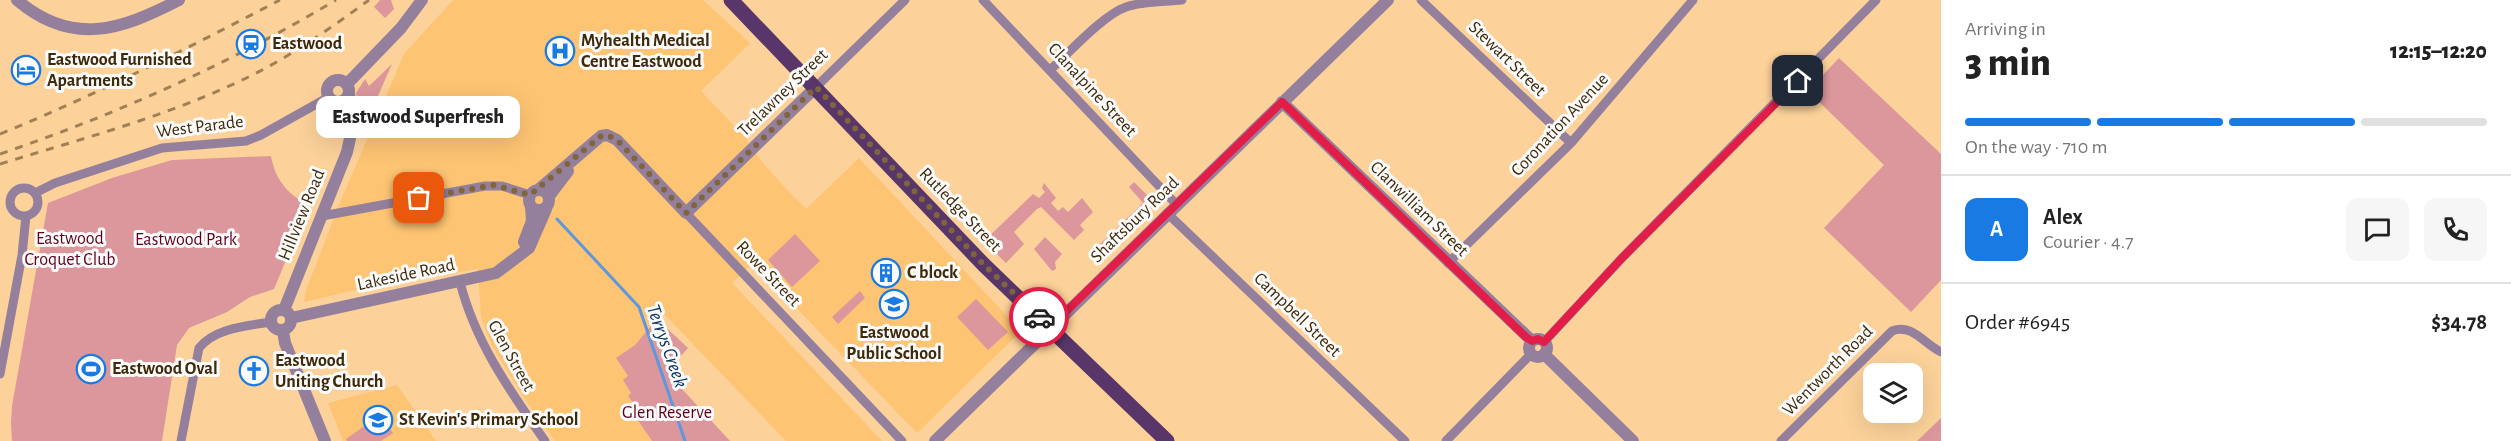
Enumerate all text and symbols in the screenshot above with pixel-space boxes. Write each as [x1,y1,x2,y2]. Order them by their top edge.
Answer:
street label: Stewart Street [1465,18,1549,100]
text: Arriving in [1965,19,2046,39]
station icon: Eastwood [235,28,267,60]
place label: Myhealth Medical Centre Eastwood [581,32,710,71]
place label: Eastwood [272,35,343,53]
hospital icon: Myhealth Medical Centre Eastwood [544,35,576,67]
street label: Clanalpine Street [1044,40,1140,140]
text: 12:15–12:20 [2390,40,2487,62]
text: 3 min [1965,44,2051,83]
street label: Trelawney Street [735,46,832,140]
place label: Eastwood Furnished Apartments [47,51,192,90]
hotel icon: Eastwood Furnished Apartments [10,54,42,86]
pin [1772,55,1823,106]
icon: home [1781,64,1814,97]
street label: Coronation Avenue [1508,70,1612,180]
callout: Eastwood Superfresh [317,96,521,138]
text: Eastwood Superfresh [332,107,504,127]
street label: West Parade [155,113,245,141]
text: On the way · 710 m [1965,137,2108,157]
street label: Clanwilliam Street [1367,158,1472,260]
street label: Rutledge Street [916,165,1005,256]
street label: Hillview Road [276,167,328,263]
pin [393,172,444,223]
street label: Shaftsbury Road [1088,174,1182,266]
icon: bag [402,181,435,214]
button: chat [2346,198,2409,261]
button: phone [2424,198,2487,261]
text: Alex [2043,206,2083,228]
text: A [1990,218,2003,240]
park label: Eastwood Croquet Club [24,230,116,269]
park label: Eastwood Park [135,231,238,249]
text: Courier · 4.7 [2043,232,2134,252]
street label: Rowe Street [733,238,804,310]
street label: Lakeside Road [355,256,457,294]
building icon: C block [870,257,902,289]
place label: C block [907,264,958,282]
street label: Campbell Street [1250,269,1344,361]
courier [1009,287,1069,347]
school or university icon: Eastwood Public School [878,288,910,320]
icon: car [1023,301,1056,334]
water label: Terrys Creek [643,302,691,390]
text: Order #6945 [1965,311,2070,333]
text: $34.78 [2431,311,2487,333]
street label: Glen Street [484,318,538,395]
street label: Wentworth Road [1780,323,1876,419]
place label: Eastwood Public School [846,324,942,363]
place label: Eastwood Uniting Church [275,352,383,391]
sports icon: Eastwood Oval [75,353,107,385]
church icon: Eastwood Uniting Church [238,355,270,387]
place label: Eastwood Oval [112,360,218,378]
map controls [1863,363,1923,423]
button: layers [1863,363,1923,423]
school or university icon: St Kevin's Primary School [362,404,394,436]
park label: Glen Reserve [622,404,712,422]
place label: St Kevin's Primary School [399,411,579,429]

